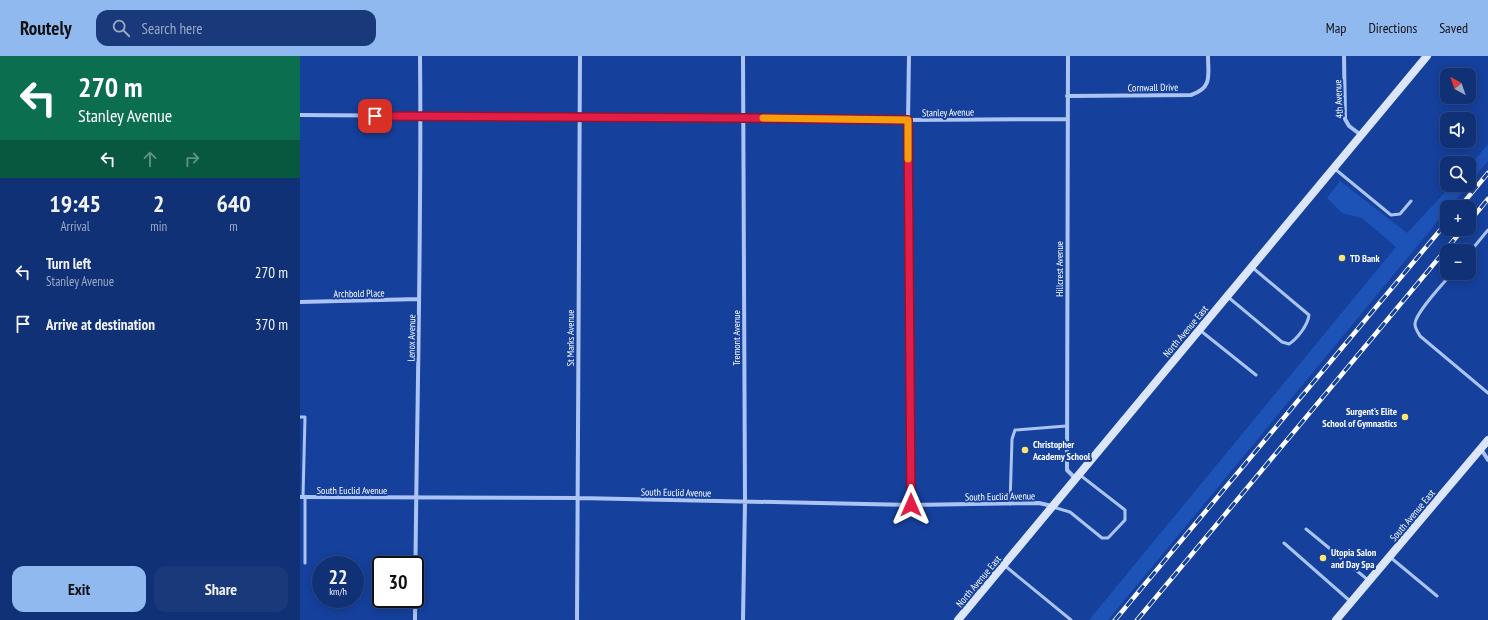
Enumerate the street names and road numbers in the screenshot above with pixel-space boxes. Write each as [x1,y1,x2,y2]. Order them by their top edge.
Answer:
street label: 4th Avenue [1331,79,1346,119]
street label: Cornwall Drive [1128,81,1178,94]
street label: Stanley Avenue [922,106,974,119]
street label: Hillcrest Avenue [1053,241,1066,297]
street label: Archbold Place [333,287,385,300]
street label: North Avenue East [1160,303,1211,360]
street label: St Marks Avenue [564,310,577,366]
street label: Tremont Avenue [730,310,743,366]
street label: Lenox Avenue [405,314,418,362]
street label: South Euclid Avenue [317,484,387,497]
street label: South Euclid Avenue [641,485,711,500]
street label: South Avenue East [1387,487,1438,544]
street label: South Euclid Avenue [965,489,1035,504]
street label: North Avenue East [953,553,1004,610]

